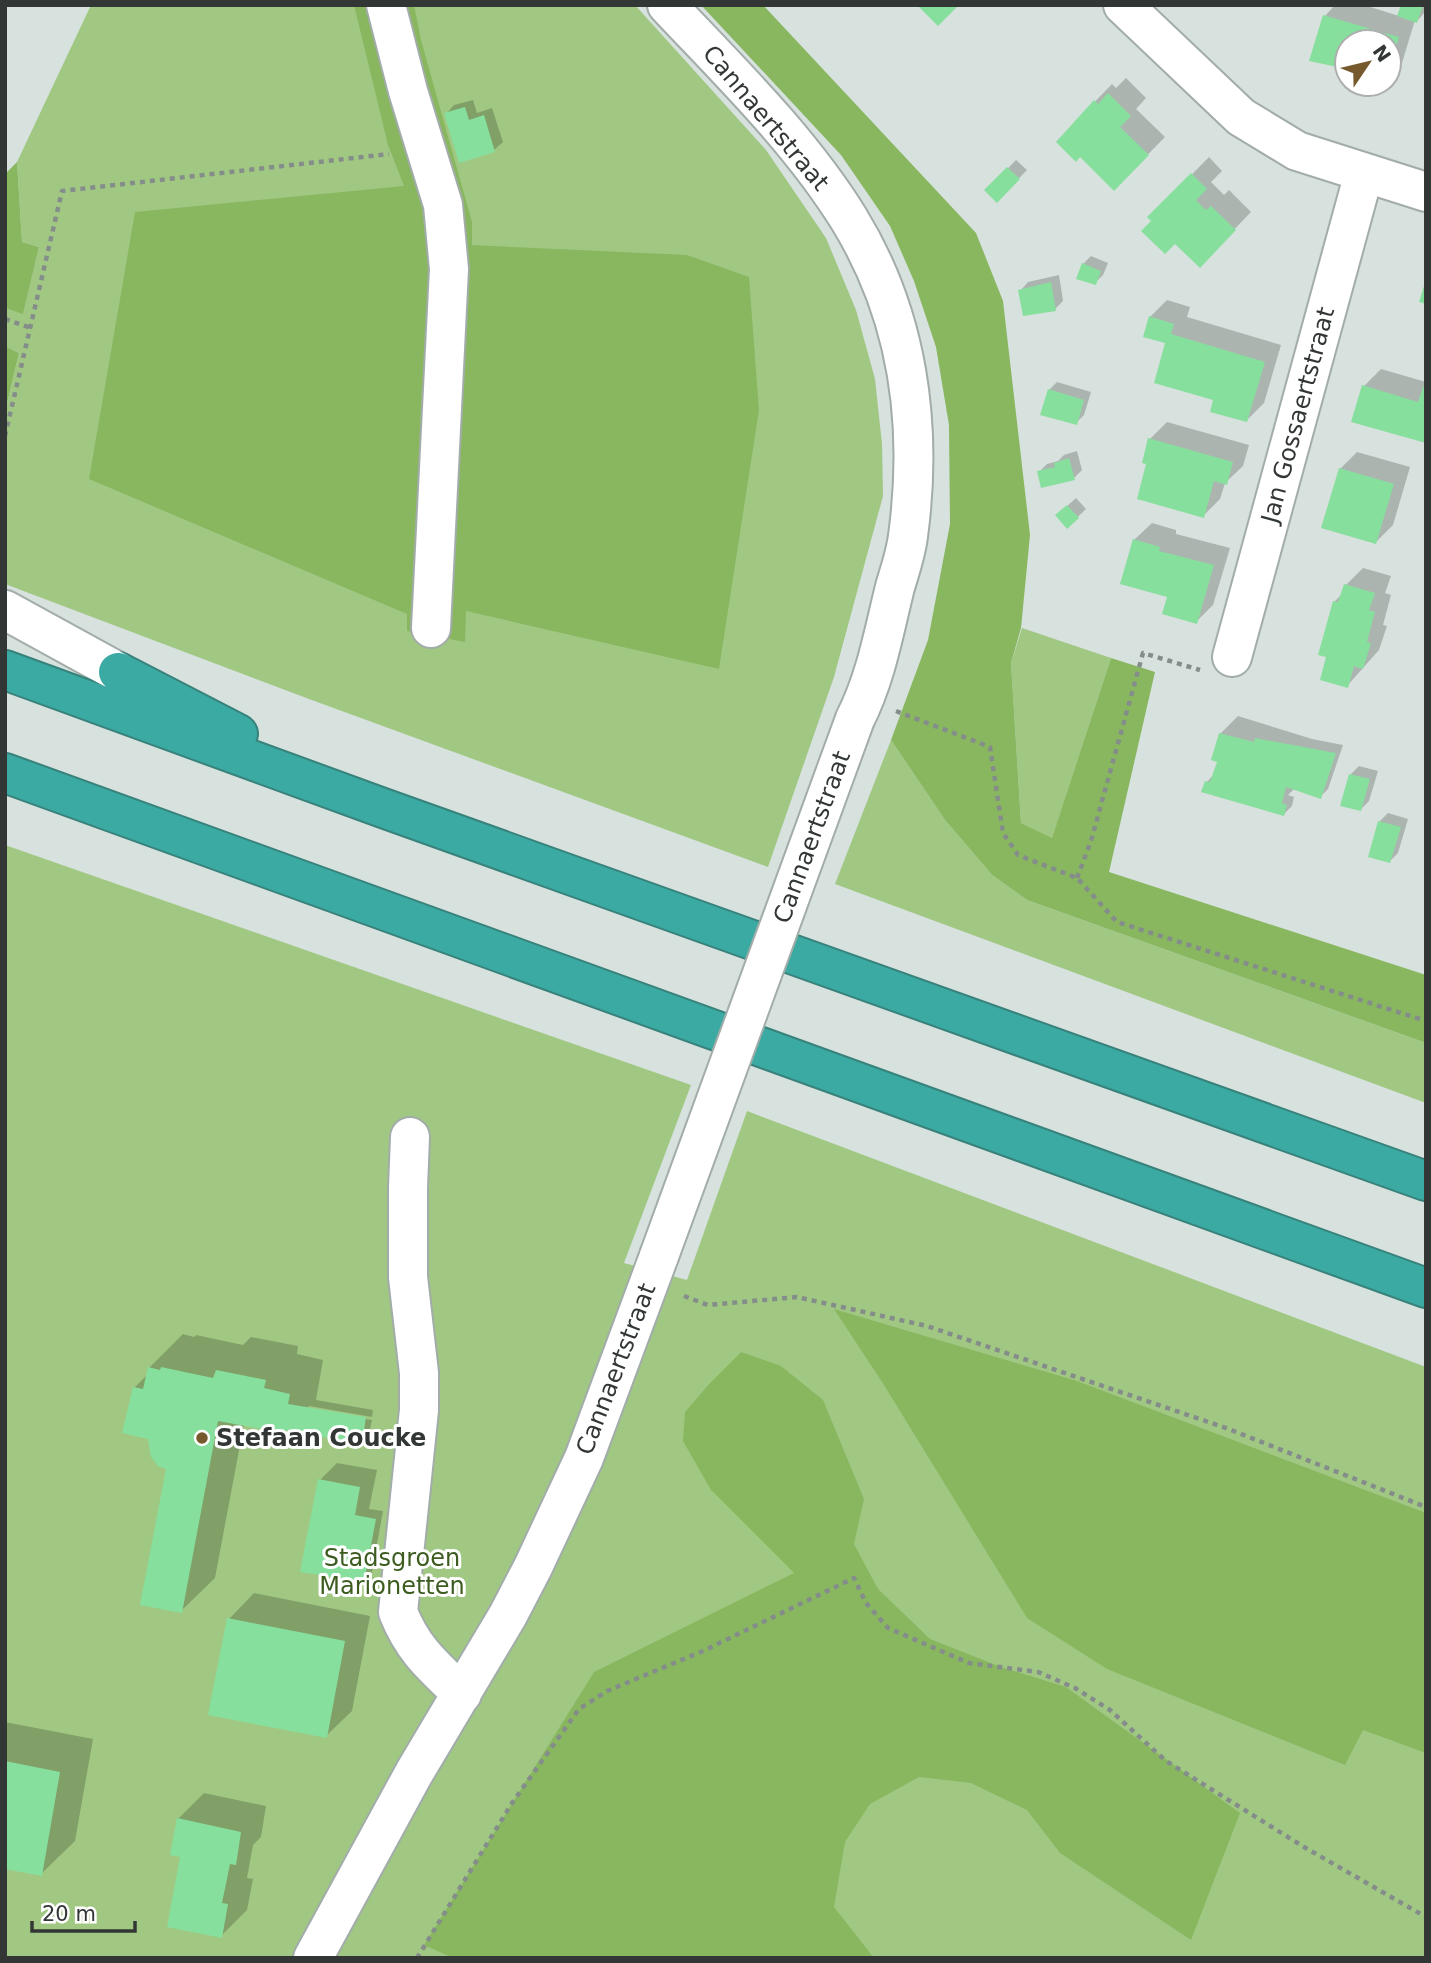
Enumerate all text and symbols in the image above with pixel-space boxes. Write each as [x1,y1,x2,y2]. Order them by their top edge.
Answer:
north arrow [1333,28,1403,98]
street label: Cannaertstraat [697,40,835,196]
text: N [1368,40,1395,66]
street label: Jan Gossaertstraat [1255,304,1340,528]
street label: Cannaertstraat [768,747,856,927]
street label: Cannaertstraat [570,1279,662,1459]
place label: Stefaan Coucke [216,1424,426,1452]
marker: Stefaan Coucke [194,1430,210,1446]
park label: Stadsgroen Marionetten [319,1544,465,1600]
scale bar [32,1890,135,1934]
text: 20 m [42,1902,96,1926]

